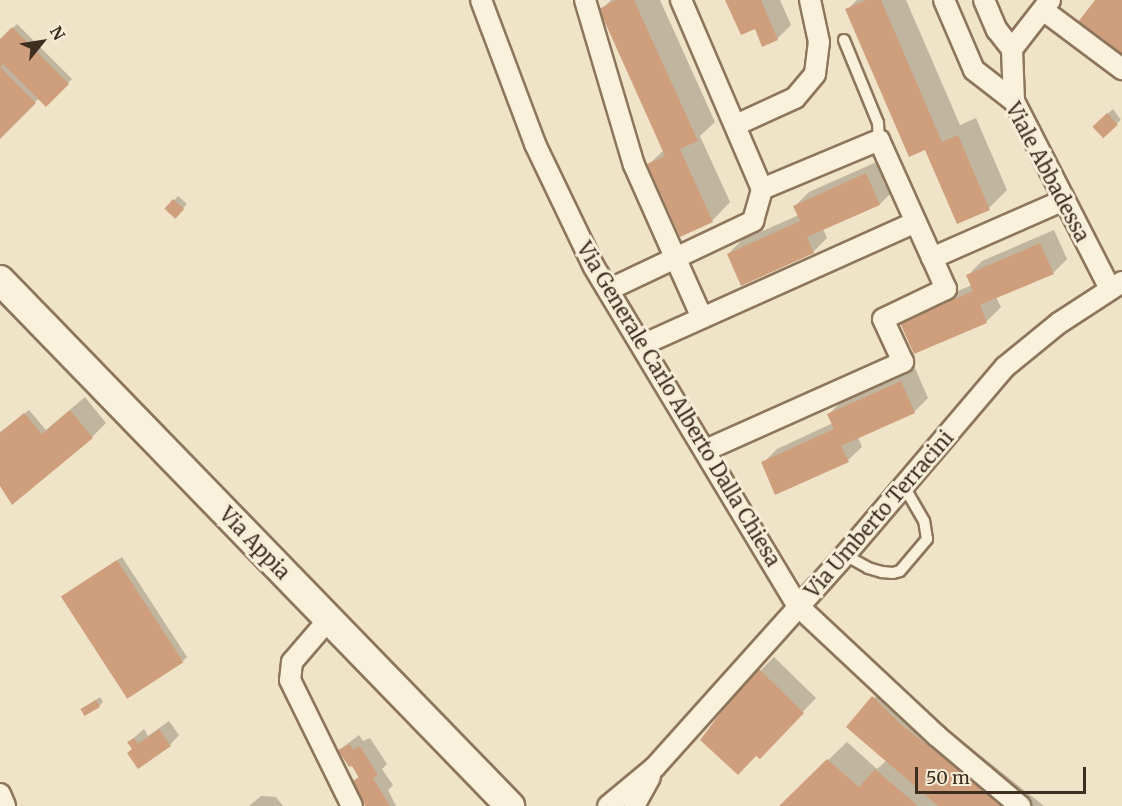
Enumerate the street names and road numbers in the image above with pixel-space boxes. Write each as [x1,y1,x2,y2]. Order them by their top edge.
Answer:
street label: Viale Abbadessa [1001,98,1095,246]
street label: Via Generale Carlo Alberto Dalla Chiesa [572,237,786,571]
street label: Via Umberto Terracini [800,426,958,602]
street label: Via Appia [215,502,295,584]

